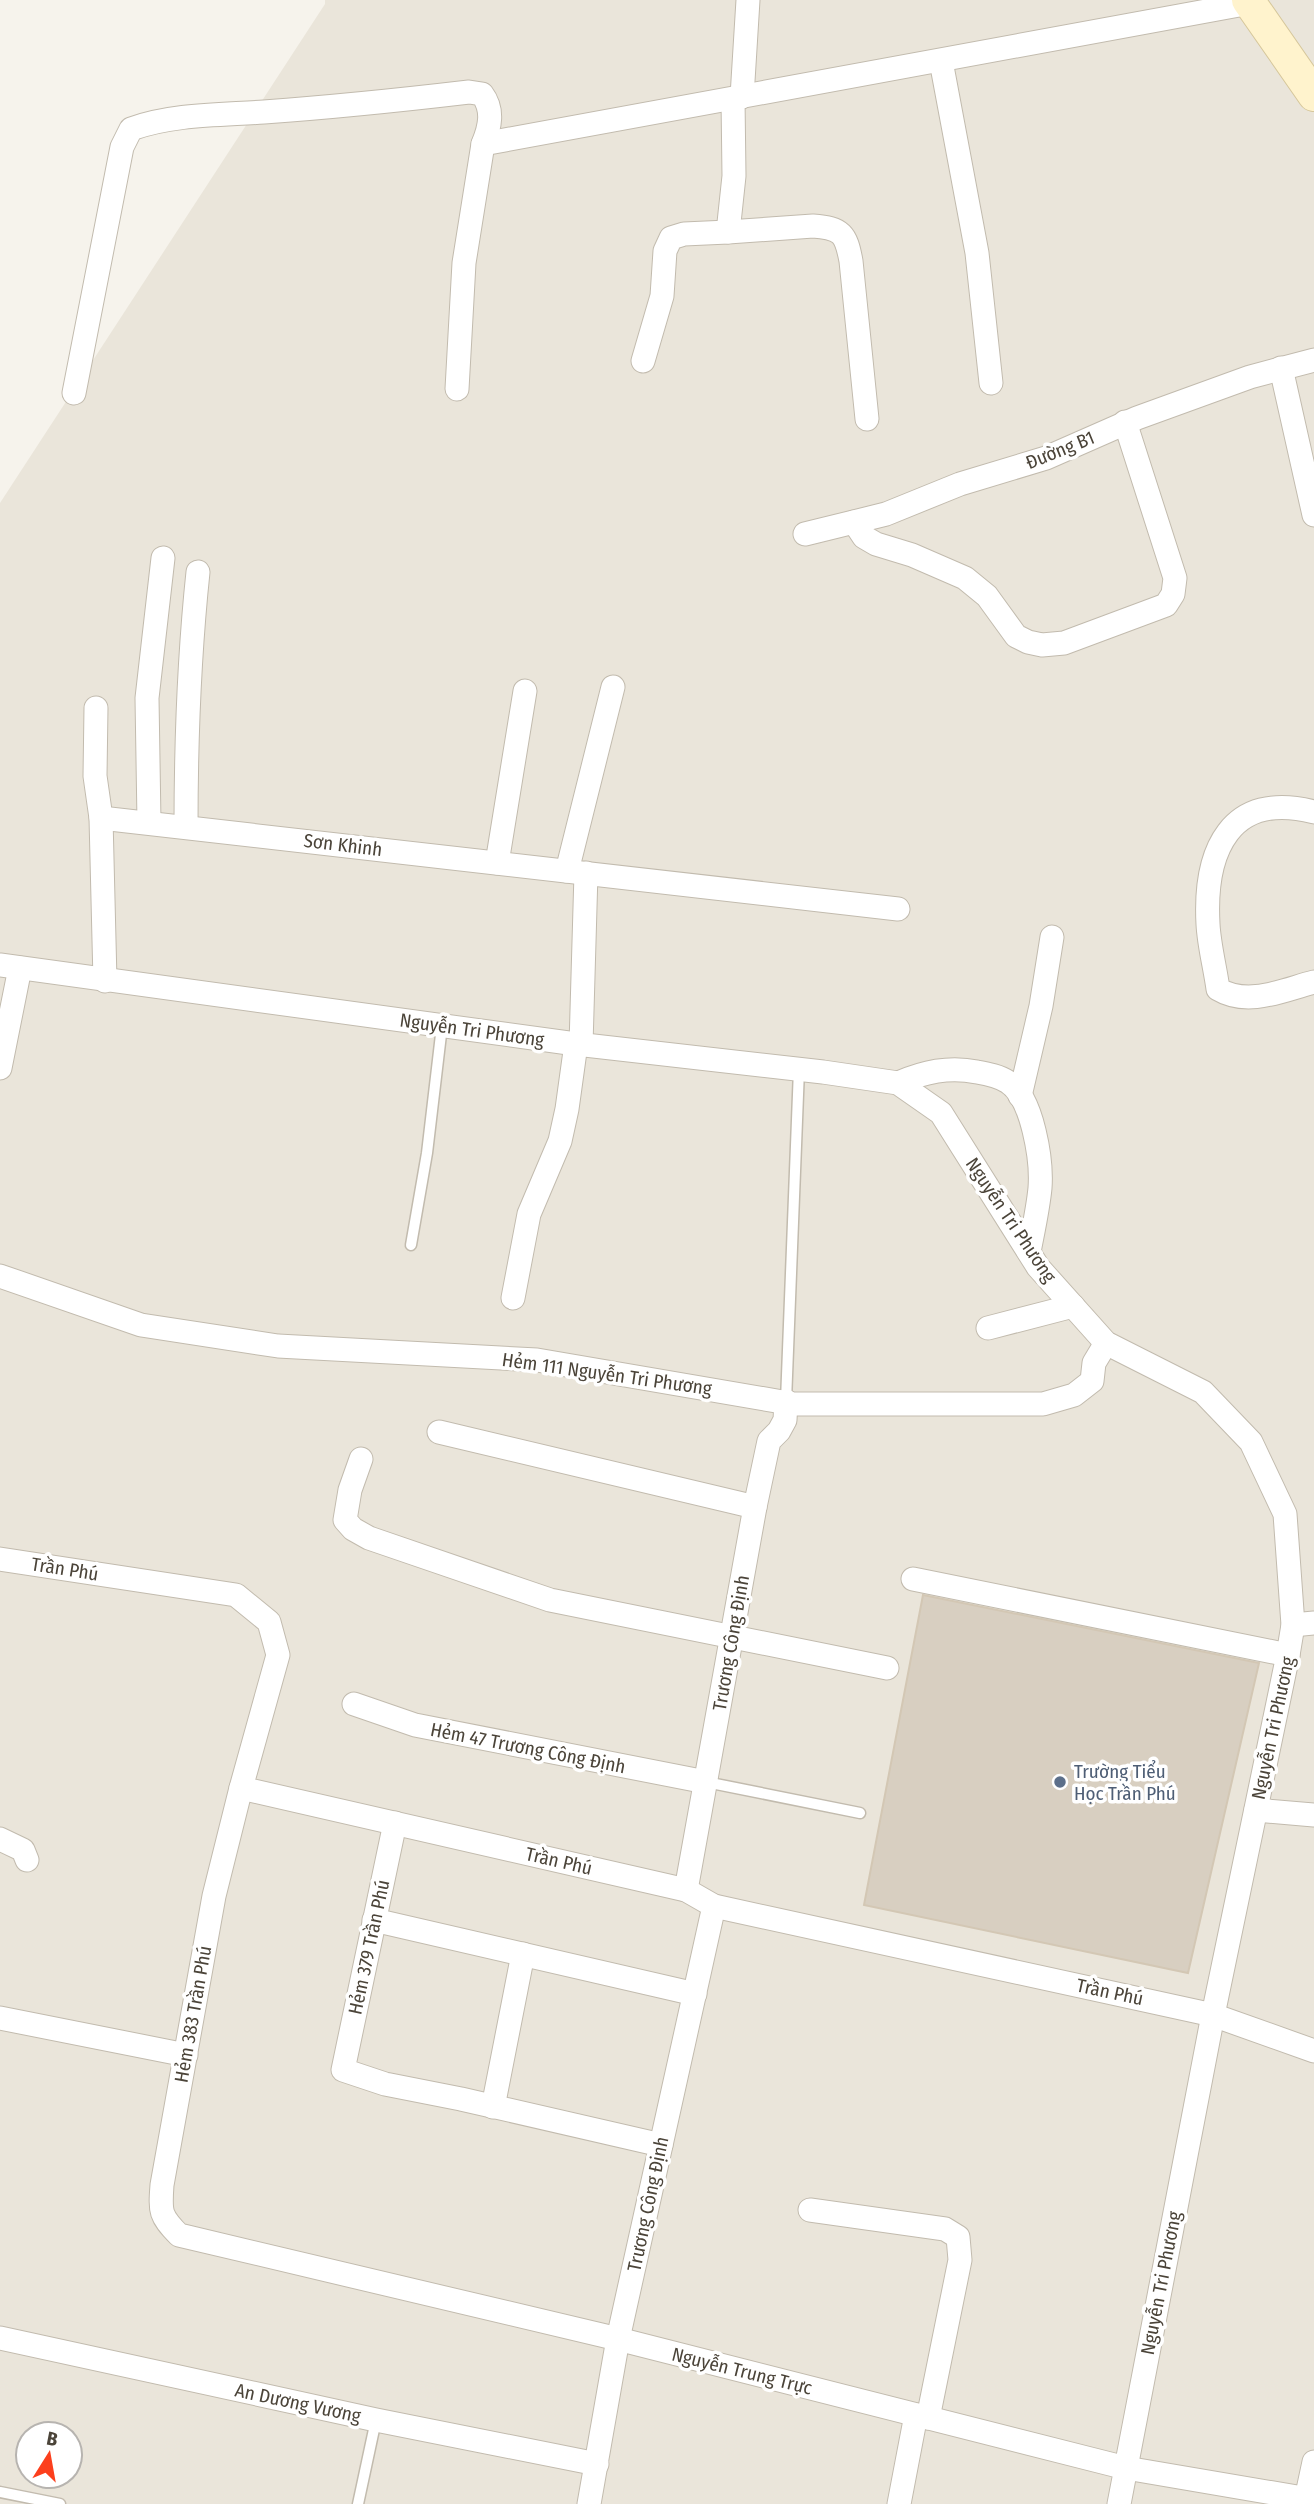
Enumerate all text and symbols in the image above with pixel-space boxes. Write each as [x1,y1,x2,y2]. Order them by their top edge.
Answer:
street label: Đường B1 [1022,426,1098,474]
street label: Sơn Khinh [302,829,384,861]
street label: Nguyễn Tri Phương [398,1008,546,1052]
street label: Nguyễn Tri Phương [961,1153,1061,1287]
street label: Hẻm 111 Nguyễn Tri Phương [501,1348,713,1400]
street label: Trần Phú [30,1552,100,1586]
street label: Trương Công Định [708,1573,754,1713]
street label: Nguyễn Tri Phương [1247,1654,1299,1802]
street label: Hẻm 47 Trương Công Định [428,1718,628,1778]
place label: Trường Tiểu Học Trần Phú [1074,1760,1176,1805]
marker: Trường Tiểu Học Trần Phú [1052,1774,1068,1790]
street label: Trần Phú [523,1842,595,1880]
street label: Hẻm 379 Trần Phú [343,1878,395,2016]
street label: Hẻm 383 Trần Phú [170,1944,216,2084]
street label: Trần Phú [1075,1974,1145,2010]
street label: Trương Công Định [622,2134,674,2274]
street label: Nguyễn Tri Phương [1136,2209,1186,2357]
street label: Nguyễn Trung Trực [669,2342,815,2400]
street label: An Dương Vương [233,2378,363,2428]
north arrow [14,2420,84,2490]
text: B [45,2427,60,2451]

